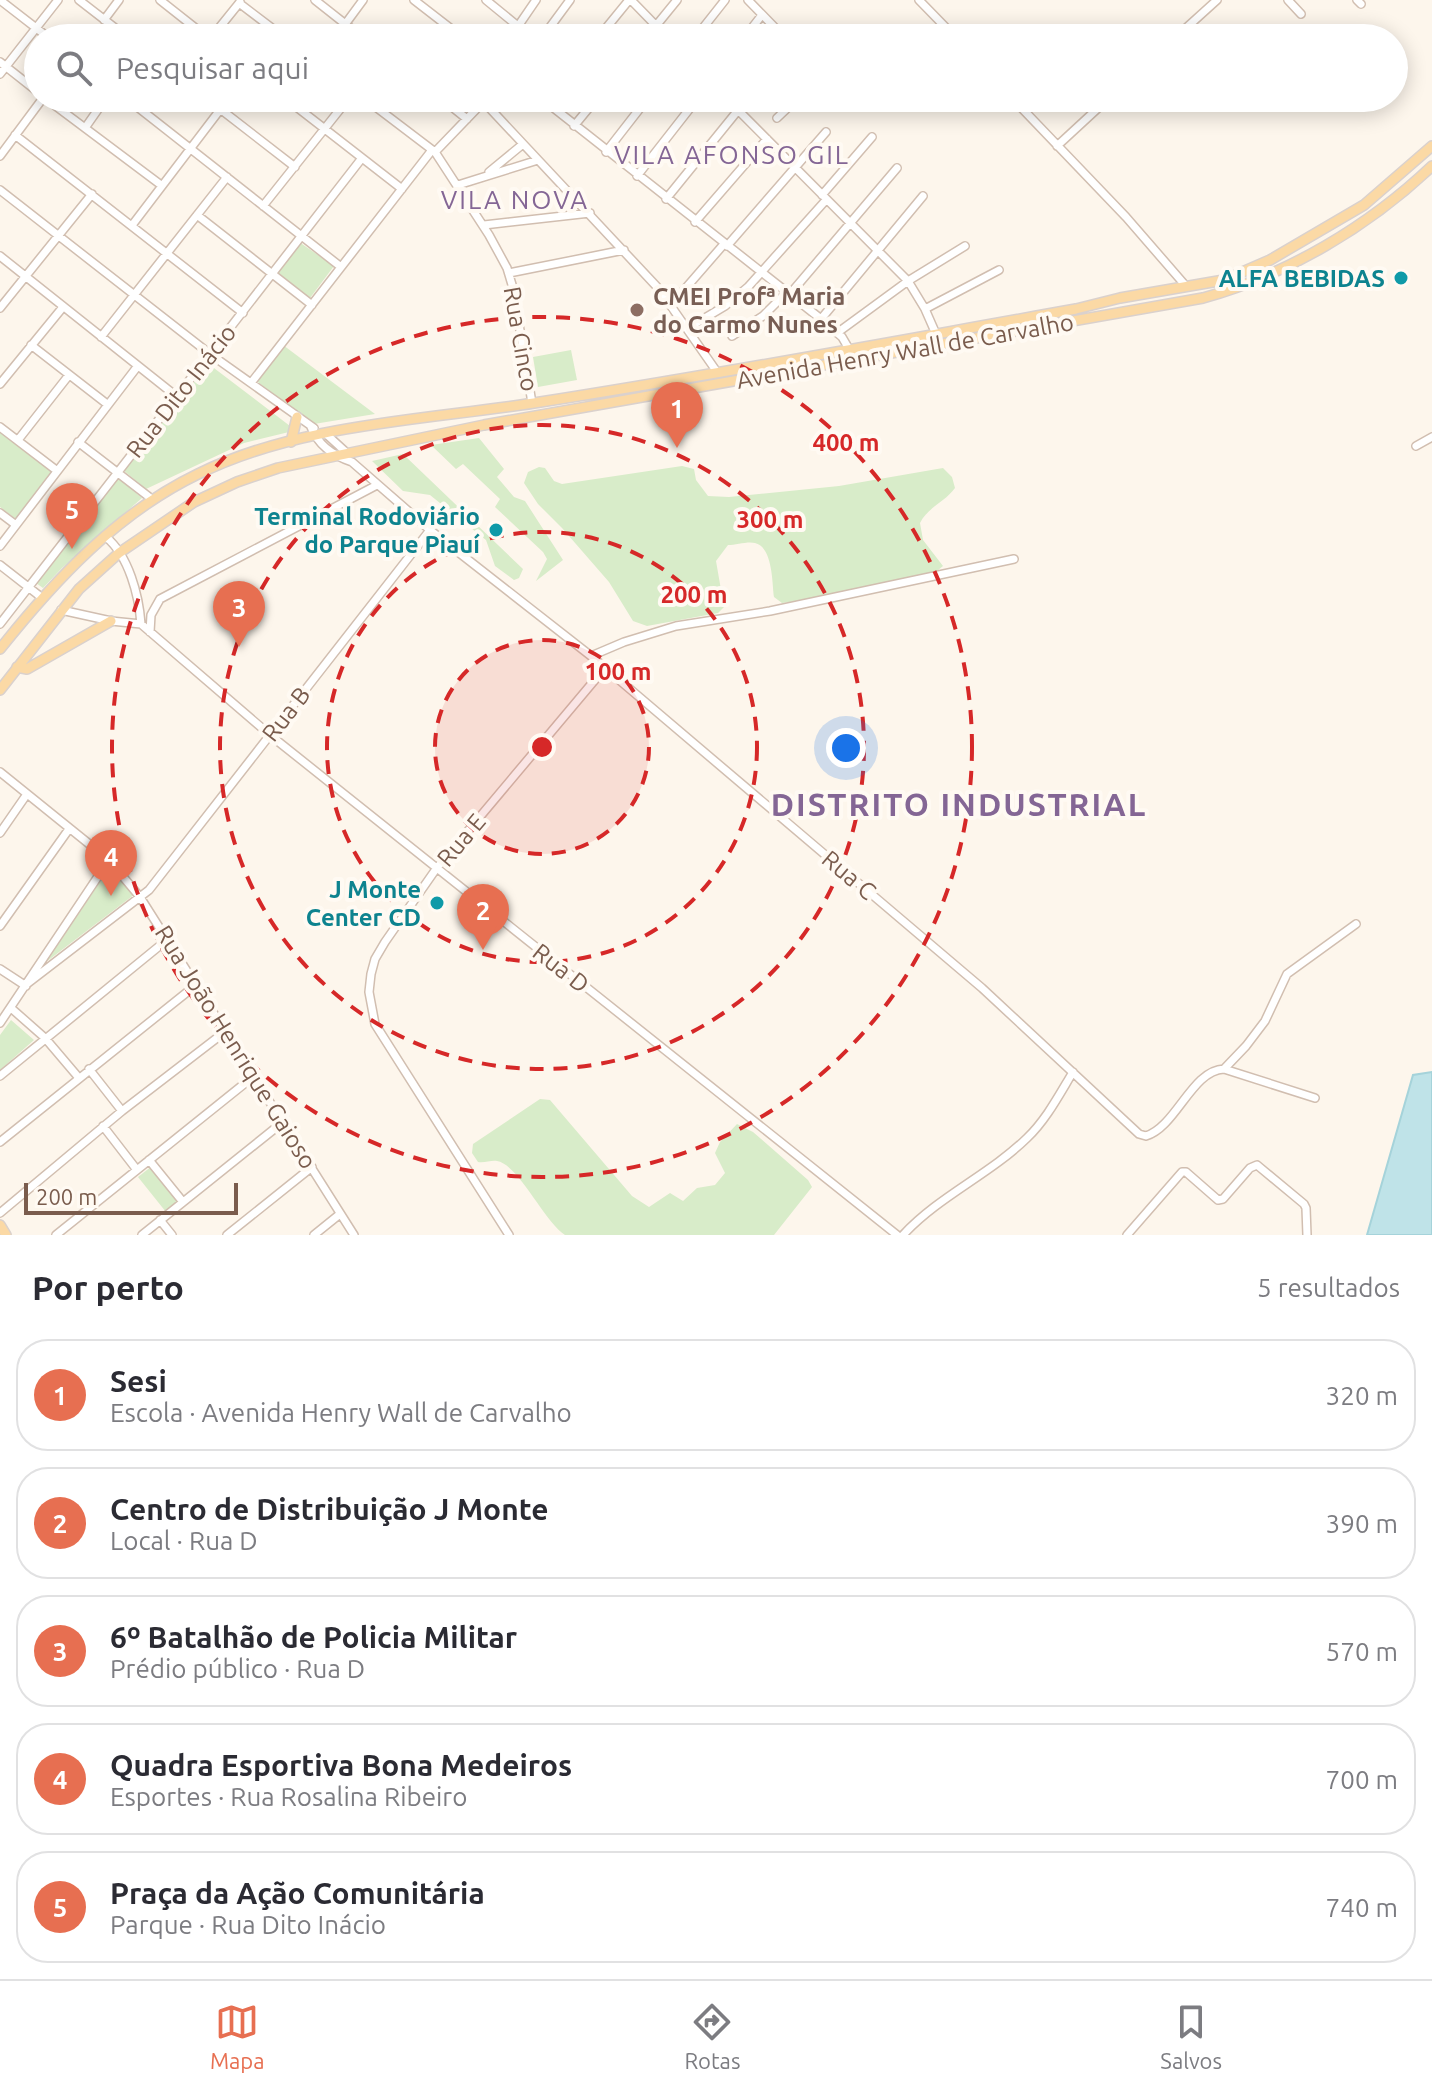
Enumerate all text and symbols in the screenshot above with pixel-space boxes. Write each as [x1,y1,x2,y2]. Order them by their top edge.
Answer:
search box [24,24,1408,112]
icon: search [52,46,96,90]
text: Pesquisar aqui [116,51,309,85]
district label: VILA AFONSO GIL [614,140,850,169]
district label: VILA NOVA [441,185,589,214]
place label: ALFA BEBIDAS [1219,265,1385,292]
marker: ALFA BEBIDAS [1392,269,1410,287]
place label: CMEI Profª Maria do Carmo Nunes [653,283,845,338]
street label: Rua Cinco [499,285,543,393]
marker: CMEI Profª Maria do Carmo Nunes [628,301,646,319]
street label: Avenida Henry Wall de Carvalho [734,308,1076,394]
street label: Rua Dito Inácio [121,319,241,463]
pin: 1 [651,382,703,448]
text: 400 m [813,429,879,456]
pin: 5 [46,483,98,549]
place label: Terminal Rodoviário do Parque Piauí [254,503,480,558]
text: 300 m [737,506,803,533]
marker: Terminal Rodoviário do Parque Piauí [487,521,505,539]
pin: 3 [213,581,265,647]
text: 200 m [661,581,727,608]
text: 100 m [585,658,651,685]
street label: Rua B [256,681,316,747]
your location [826,728,866,768]
centre of rings [528,733,556,761]
district label: DISTRITO INDUSTRIAL [771,786,1147,822]
street label: Rua E [431,808,491,872]
pin: 4 [85,830,137,896]
street label: Rua C [817,845,881,905]
place label: J Monte Center CD [306,876,421,931]
pin: 2 [457,884,509,950]
marker: J Monte Center CD [428,894,446,912]
street label: Rua João Henrique Gaioso [150,920,322,1174]
street label: Rua D [528,938,594,998]
scale bar [24,1179,238,1215]
text: 200 m [36,1184,97,1209]
text: Por perto [32,1268,184,1306]
text: 5 resultados [1257,1273,1400,1302]
text: Sesi [110,1364,167,1398]
text: 1 [53,1381,67,1410]
text: 320 m [1326,1381,1398,1410]
text: Escola · Avenida Henry Wall de Carvalho [110,1398,572,1427]
text: Centro de Distribuição J Monte [110,1492,548,1526]
text: 2 [53,1509,67,1538]
text: 390 m [1326,1509,1398,1538]
text: Local · Rua D [110,1526,258,1555]
text: 6º Batalhão de Policia Militar [110,1620,517,1654]
text: 3 [53,1637,67,1666]
text: 570 m [1326,1637,1398,1666]
text: Prédio público · Rua D [110,1654,365,1683]
text: Quadra Esportiva Bona Medeiros [110,1748,572,1782]
text: 4 [53,1765,67,1794]
text: 700 m [1326,1765,1398,1794]
text: Esportes · Rua Rosalina Ribeiro [110,1782,467,1811]
text: Praça da Ação Comunitária [110,1876,485,1910]
text: 5 [53,1893,67,1922]
text: 740 m [1326,1893,1398,1922]
text: Parque · Rua Dito Inácio [110,1910,386,1939]
tab: Mapa [210,2000,265,2073]
tab: Rotas [684,2000,740,2073]
tab: Salvos [1160,2000,1222,2073]

